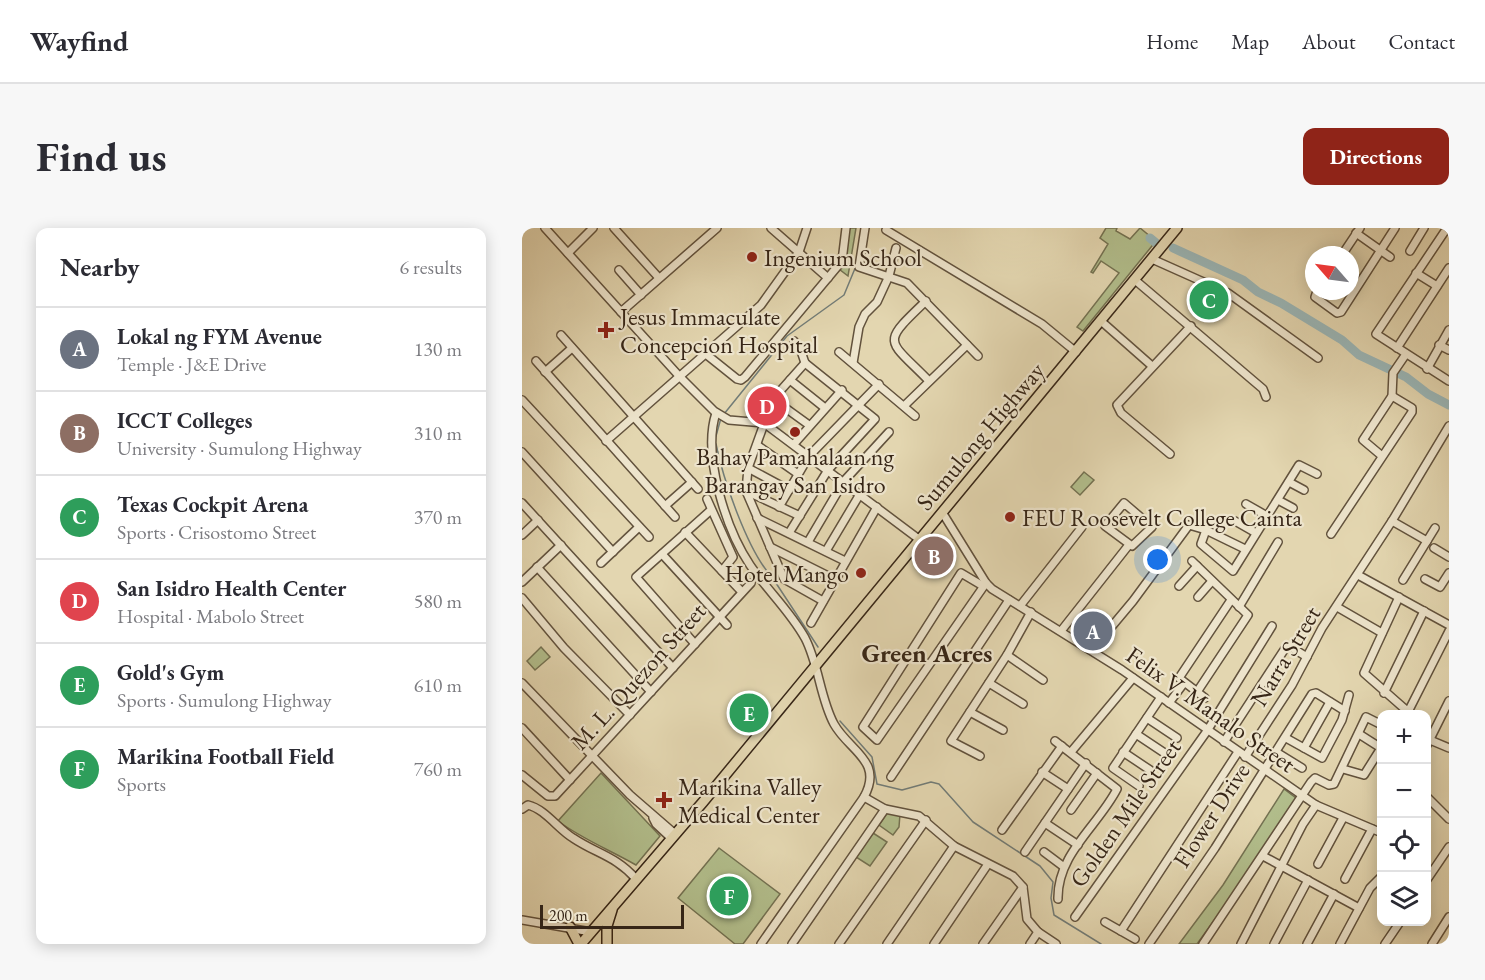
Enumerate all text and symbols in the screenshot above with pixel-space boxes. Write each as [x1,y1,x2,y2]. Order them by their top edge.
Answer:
text: Wayfind [30,23,128,59]
text: Home [1146,28,1198,55]
text: Map [1231,28,1269,55]
text: About [1302,28,1355,55]
text: Contact [1388,28,1455,55]
button: Directions [1303,128,1449,185]
text: Find us [36,129,167,184]
place label: Ingenium School [764,242,922,273]
north arrow [1305,246,1359,300]
text: Nearby [60,250,140,284]
marker: Ingenium School [745,250,759,264]
text: 6 results [399,254,462,280]
pin: C [1190,278,1228,322]
place label: Jesus Immaculate Concepcion Hospital [618,301,818,360]
marker: Jesus Immaculate Concepcion Hospital [597,321,615,339]
text: Lokal ng FYM Avenue [117,322,322,351]
text: A [72,336,87,362]
text: 130 m [414,336,462,362]
text: Temple · J&E Drive [117,351,266,377]
street label: Sumulong Highway [909,355,1051,516]
pin: D [748,384,786,429]
text: ICCT Colleges [117,406,252,435]
text: B [73,420,86,446]
text: 310 m [414,420,462,446]
marker: Bahay Pamahalaan ng Barangay San Isidro [788,425,802,439]
text: University · Sumulong Highway [117,435,362,461]
place label: Bahay Pamahalaan ng Barangay San Isidro [696,441,895,500]
text: Texas Cockpit Arena [117,490,308,519]
place label: FEU Roosevelt College Cainta [1022,502,1302,533]
text: C [72,504,87,530]
text: 370 m [414,504,462,530]
marker: FEU Roosevelt College Cainta [1003,510,1017,524]
text: Sports · Crisostomo Street [117,519,316,545]
pin: B [914,534,954,578]
your location [1143,545,1172,574]
place label: Hotel Mango [725,558,849,589]
marker: Hotel Mango [854,566,868,580]
text: San Isidro Health Center [117,574,346,603]
text: D [72,588,87,614]
text: 580 m [414,588,462,614]
street label: M. L. Quezon Street [564,596,713,756]
street label: Narra Street [1243,600,1327,712]
text: Hospital · Mabolo Street [117,603,304,629]
pin: A [1074,608,1112,654]
district label: Green Acres [862,636,992,670]
street label: Felix V. Manalo Street [1120,639,1302,779]
text: Gold's Gym [117,658,224,687]
text: E [74,672,85,698]
text: 610 m [414,672,462,698]
text: Sports · Sumulong Highway [117,687,331,713]
pin: E [730,690,768,736]
map controls [1377,710,1431,926]
button: + [1377,710,1431,764]
street label: Golden Mile Street [1062,733,1188,893]
text: Marikina Football Field [117,742,334,771]
text: F [74,756,85,782]
text: 760 m [414,756,462,782]
street label: Flower Drive [1166,757,1256,873]
button: − [1377,764,1431,818]
text: Sports [117,771,166,797]
place label: Marikina Valley Medical Center [678,771,822,830]
marker: Marikina Valley Medical Center [655,791,673,809]
button: locate [1377,818,1431,872]
button: layers [1377,872,1431,926]
pin: F [710,874,748,918]
scale bar [540,902,684,930]
text: 200 m [549,905,588,926]

